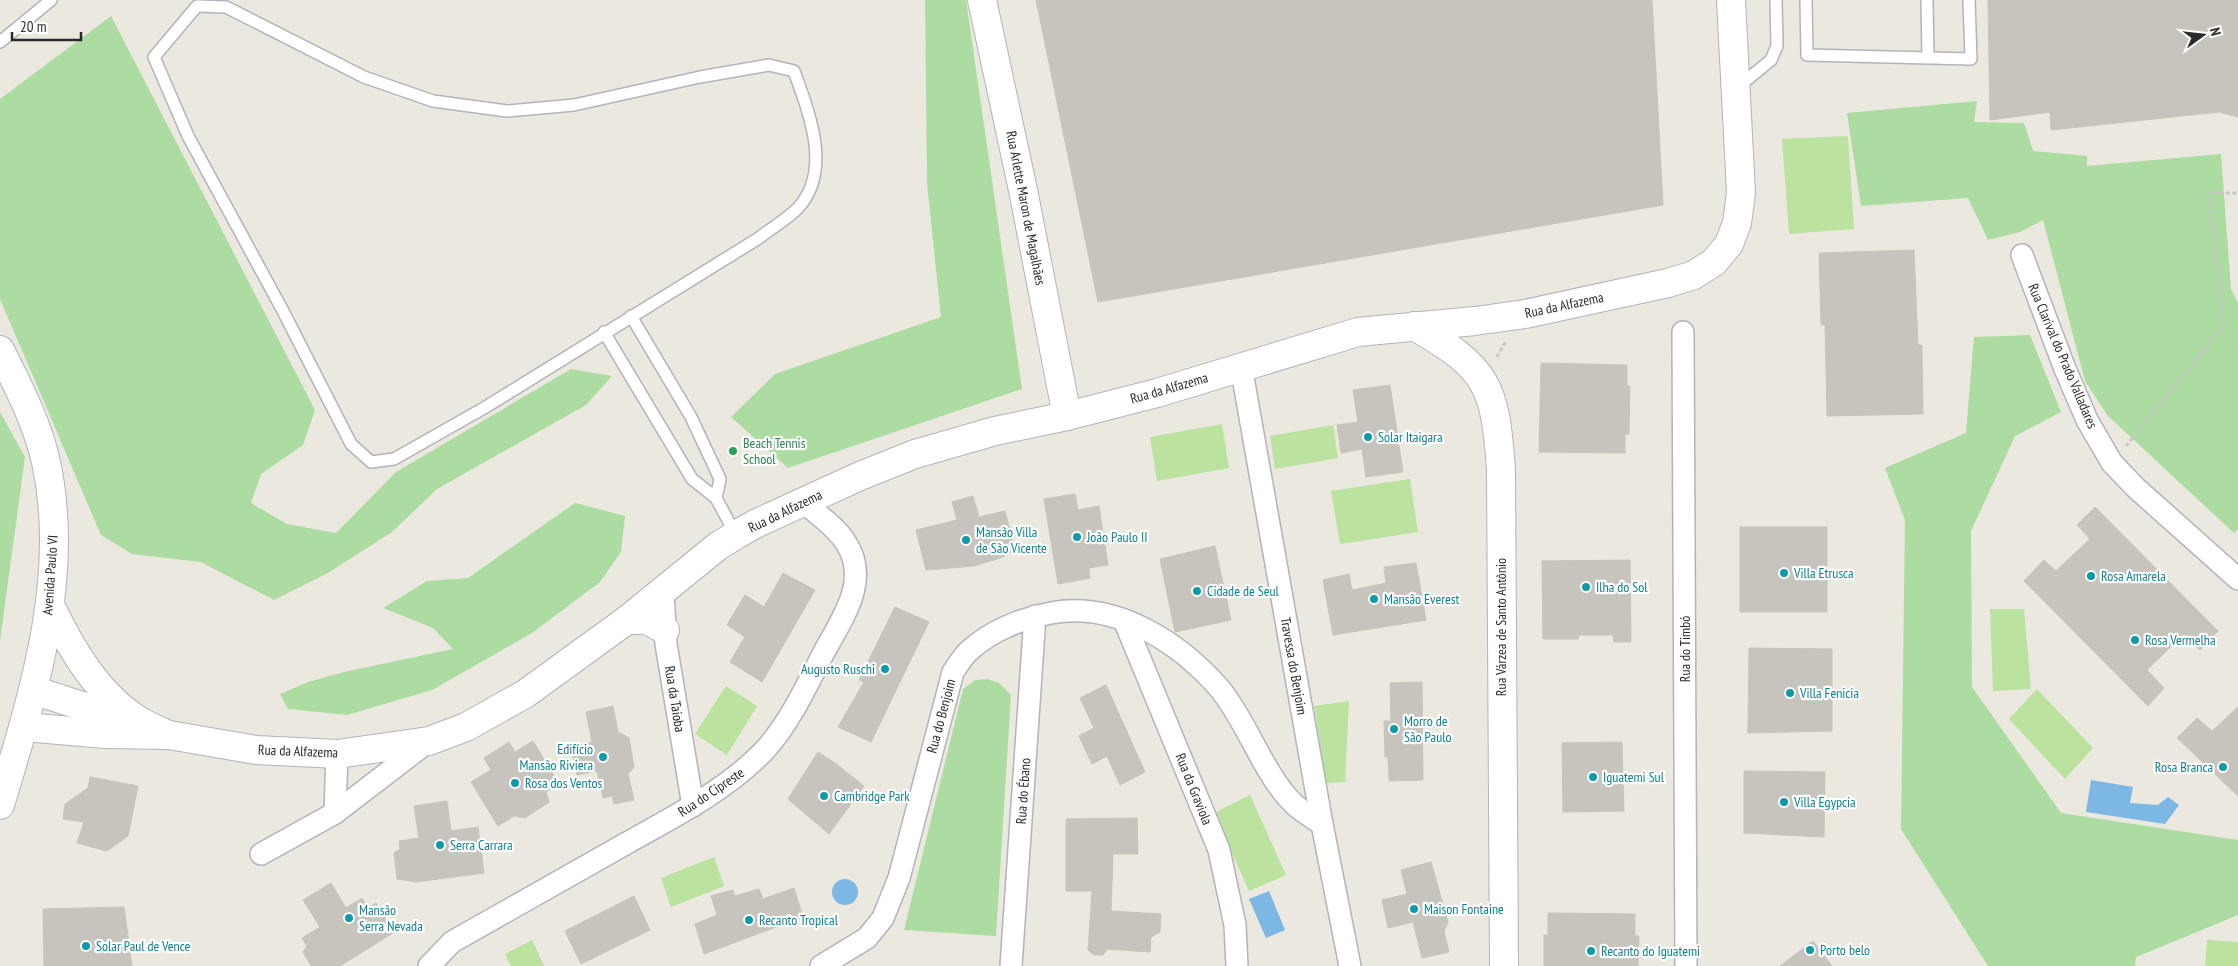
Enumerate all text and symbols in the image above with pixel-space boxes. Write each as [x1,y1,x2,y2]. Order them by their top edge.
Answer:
scale bar [12,10,81,42]
north arrow [2178,10,2228,60]
text: 20 m [20,17,46,36]
text: N [2206,26,2225,38]
street label: Rua Arlette Maron de Magalhães [1002,129,1050,287]
street label: Rua Clarival do Prado Valladares [2024,281,2102,431]
street label: Rua da Alfazema [1523,288,1605,322]
street label: Rua da Alfazema [1128,368,1210,408]
place label: Solar Itaigara [1378,428,1443,446]
marker: Solar Itaigara [1362,431,1374,443]
place label: Beach Tennis School [743,434,806,468]
marker: Beach Tennis School [727,445,739,457]
street label: Rua da Alfazema [745,485,825,537]
place label: Mansão Villa de São Vicente [976,523,1047,557]
place label: João Paulo II [1086,528,1147,546]
marker: João Paulo II [1071,531,1083,543]
street label: Avenida Paulo VI [38,534,62,616]
marker: Mansão Villa de São Vicente [960,534,972,546]
street label: Rua Várzea de Santo Antônio [1492,558,1510,696]
place label: Villa Etrusca [1793,564,1854,582]
marker: Villa Etrusca [1778,567,1790,579]
place label: Rosa Amarela [2101,567,2166,585]
marker: Rosa Amarela [2085,570,2097,582]
place label: Ilha do Sol [1596,578,1648,596]
marker: Ilha do Sol [1580,581,1592,593]
place label: Cidade de Seul [1207,582,1280,600]
marker: Cidade de Seul [1191,585,1203,597]
place label: Mansão Everest [1384,590,1460,608]
marker: Mansão Everest [1368,593,1380,605]
street label: Travessa do Benjoim [1277,616,1311,716]
street label: Rua do Timbó [1676,616,1694,682]
place label: Rosa Vermelha [2145,631,2216,649]
marker: Rosa Vermelha [2129,634,2141,646]
place label: Augusto Ruschi [801,660,875,678]
marker: Augusto Ruschi [879,663,891,675]
street label: Rua da Taioba [661,664,689,734]
street label: Rua do Benjoim [922,677,960,755]
place label: Villa Fenicia [1799,684,1859,702]
marker: Villa Fenicia [1784,687,1796,699]
place label: Morro de São Paulo [1404,712,1452,746]
marker: Morro de São Paulo [1388,723,1400,735]
place label: Edifício Mansão Riviera [520,740,593,774]
street label: Rua da Alfazema [258,741,338,761]
marker: Edifício Mansão Riviera [597,751,609,763]
street label: Rua da Graviola [1171,751,1217,827]
street label: Rua do Ébano [1012,757,1034,825]
place label: Rosa Branca [2155,758,2213,776]
marker: Rosa Branca [2217,761,2229,773]
street label: Rua do Cipreste [675,763,748,821]
place label: Iguatemi Sul [1603,768,1665,786]
marker: Iguatemi Sul [1587,771,1599,783]
place label: Rosa dos Ventos [525,774,603,792]
marker: Rosa dos Ventos [509,777,521,789]
place label: Cambridge Park [834,787,910,805]
marker: Cambridge Park [818,790,830,802]
place label: Villa Egypcia [1793,793,1856,811]
marker: Villa Egypcia [1778,796,1790,808]
place label: Serra Carrara [450,836,513,854]
marker: Serra Carrara [434,839,446,851]
place label: Maison Fontaine [1424,900,1504,918]
place label: Mansão Serra Nevada [359,901,423,935]
marker: Maison Fontaine [1408,903,1420,915]
place label: Recanto Tropical [759,911,839,929]
marker: Mansão Serra Nevada [343,912,355,924]
marker: Recanto Tropical [743,914,755,926]
place label: Solar Paul de Vence [96,937,190,955]
marker: Solar Paul de Vence [80,940,92,952]
place label: Porto belo [1820,941,1870,959]
place label: Recanto do Iguatemi [1601,942,1700,960]
marker: Porto belo [1804,944,1816,956]
marker: Recanto do Iguatemi [1585,945,1597,957]

